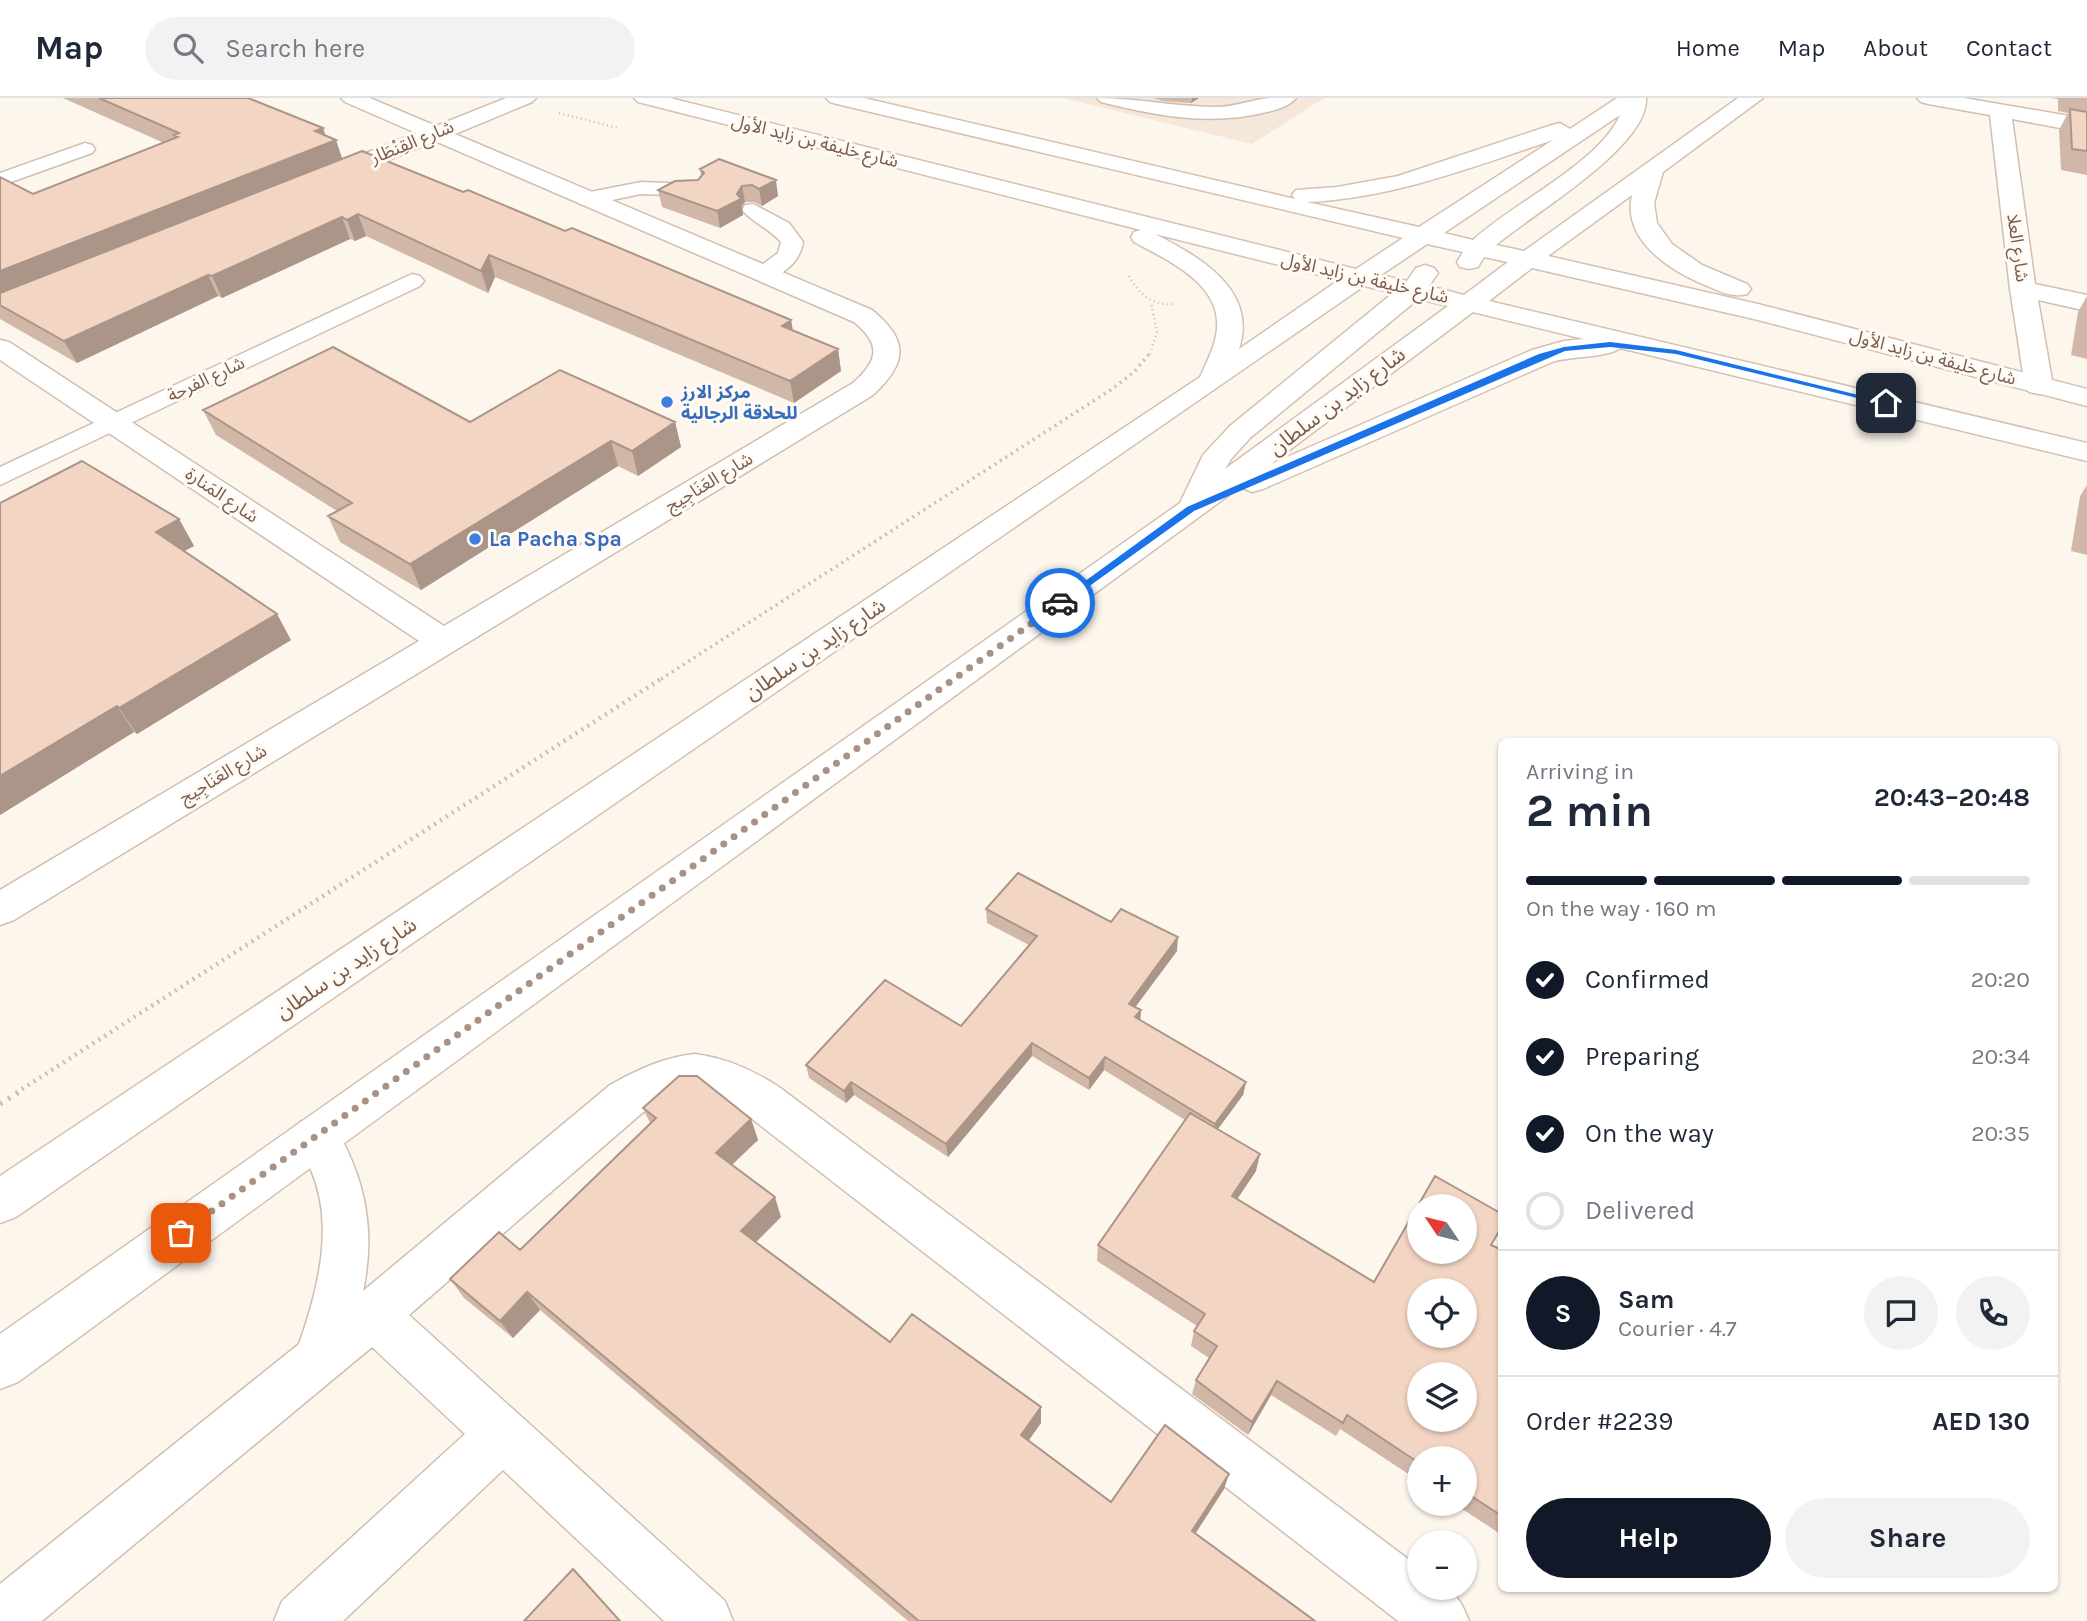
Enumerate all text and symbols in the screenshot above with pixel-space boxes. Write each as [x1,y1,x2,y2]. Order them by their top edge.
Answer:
search box [145,17,635,80]
text: Map [35,29,103,67]
icon: search [169,29,207,67]
text: Search here [225,33,365,64]
text: Home [1676,34,1740,62]
text: Map [1778,34,1825,62]
text: About [1863,34,1928,62]
text: Contact [1966,34,2052,62]
street label: شارع خليفة بن زايد الأول [729,110,901,175]
street label: شارع القِنْطَار [366,115,458,172]
street label: شارع العلا [1999,213,2034,284]
street label: شارع خليفة بن زايد الأول [1278,248,1451,311]
street label: شارع خليفة بن زايد الأول [1847,324,2019,393]
street label: شارع زايد بن سلطان [1264,342,1412,463]
street label: شارع الفرحة [164,351,250,409]
pin [1856,373,1916,433]
place label: مركز الارز للحلاقة الرجالية [680,381,798,424]
icon: home [1867,384,1905,422]
marker: مركز الارز للحلاقة الرجالية [659,394,675,410]
street label: شارع العَنَاجِيج [661,447,758,519]
street label: شارع المَنارة [180,463,263,530]
place label: La Pacha Spa [489,527,622,551]
marker: La Pacha Spa [467,531,483,547]
courier [1025,568,1095,638]
icon: car [1041,584,1079,622]
street label: شارع زايد بن سلطان [740,593,892,707]
street label: شارع العَنَاجِيج [175,739,272,811]
text: Arriving in [1526,758,1634,785]
text: 20:43–20:48 [1874,782,2030,813]
text: 2 min [1526,784,1653,838]
text: On the way · 160 m [1526,895,1716,922]
street label: شارع زايد بن سلطان [271,912,423,1026]
icon: check [1526,961,1564,999]
text: Confirmed [1585,964,1710,995]
text: 20:20 [1971,966,2030,993]
icon: check [1526,1038,1564,1076]
text: Preparing [1585,1041,1699,1072]
text: 20:34 [1971,1043,2030,1070]
icon: check [1526,1115,1564,1153]
text: On the way [1585,1118,1714,1149]
text: 20:35 [1971,1120,2030,1147]
north arrow [1407,1194,1477,1264]
map controls [1407,1194,1477,1600]
text: Delivered [1585,1195,1695,1226]
pin [151,1203,211,1263]
icon: bag [162,1214,200,1252]
button: chat [1864,1276,1938,1350]
button: phone [1956,1276,2030,1350]
button: locate [1407,1278,1477,1348]
text: Sam [1618,1284,1674,1315]
text: S [1555,1298,1571,1329]
text: Courier · 4.7 [1618,1315,1737,1342]
button: layers [1407,1362,1477,1432]
text: Order #2239 [1526,1406,1673,1437]
text: AED 130 [1932,1406,2030,1437]
button: + [1407,1446,1477,1516]
button: Help [1526,1498,1771,1578]
button: Share [1785,1498,2030,1578]
button: − [1407,1530,1477,1600]

